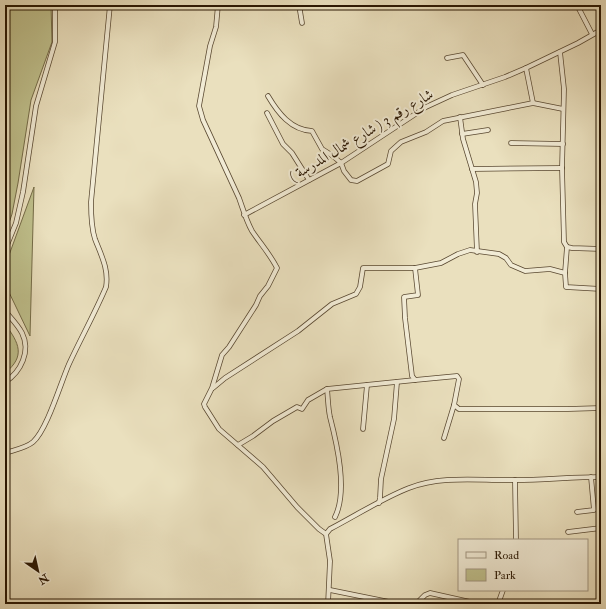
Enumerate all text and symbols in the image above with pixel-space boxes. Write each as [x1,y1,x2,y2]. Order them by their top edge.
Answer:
street label: شارع رقم 3 ( شارع شمال المدرسة ) [286,85,439,190]
legend [458,539,588,591]
text: Road [494,548,519,563]
north arrow [18,551,58,591]
text: Park [494,568,516,583]
text: N [35,570,52,588]

